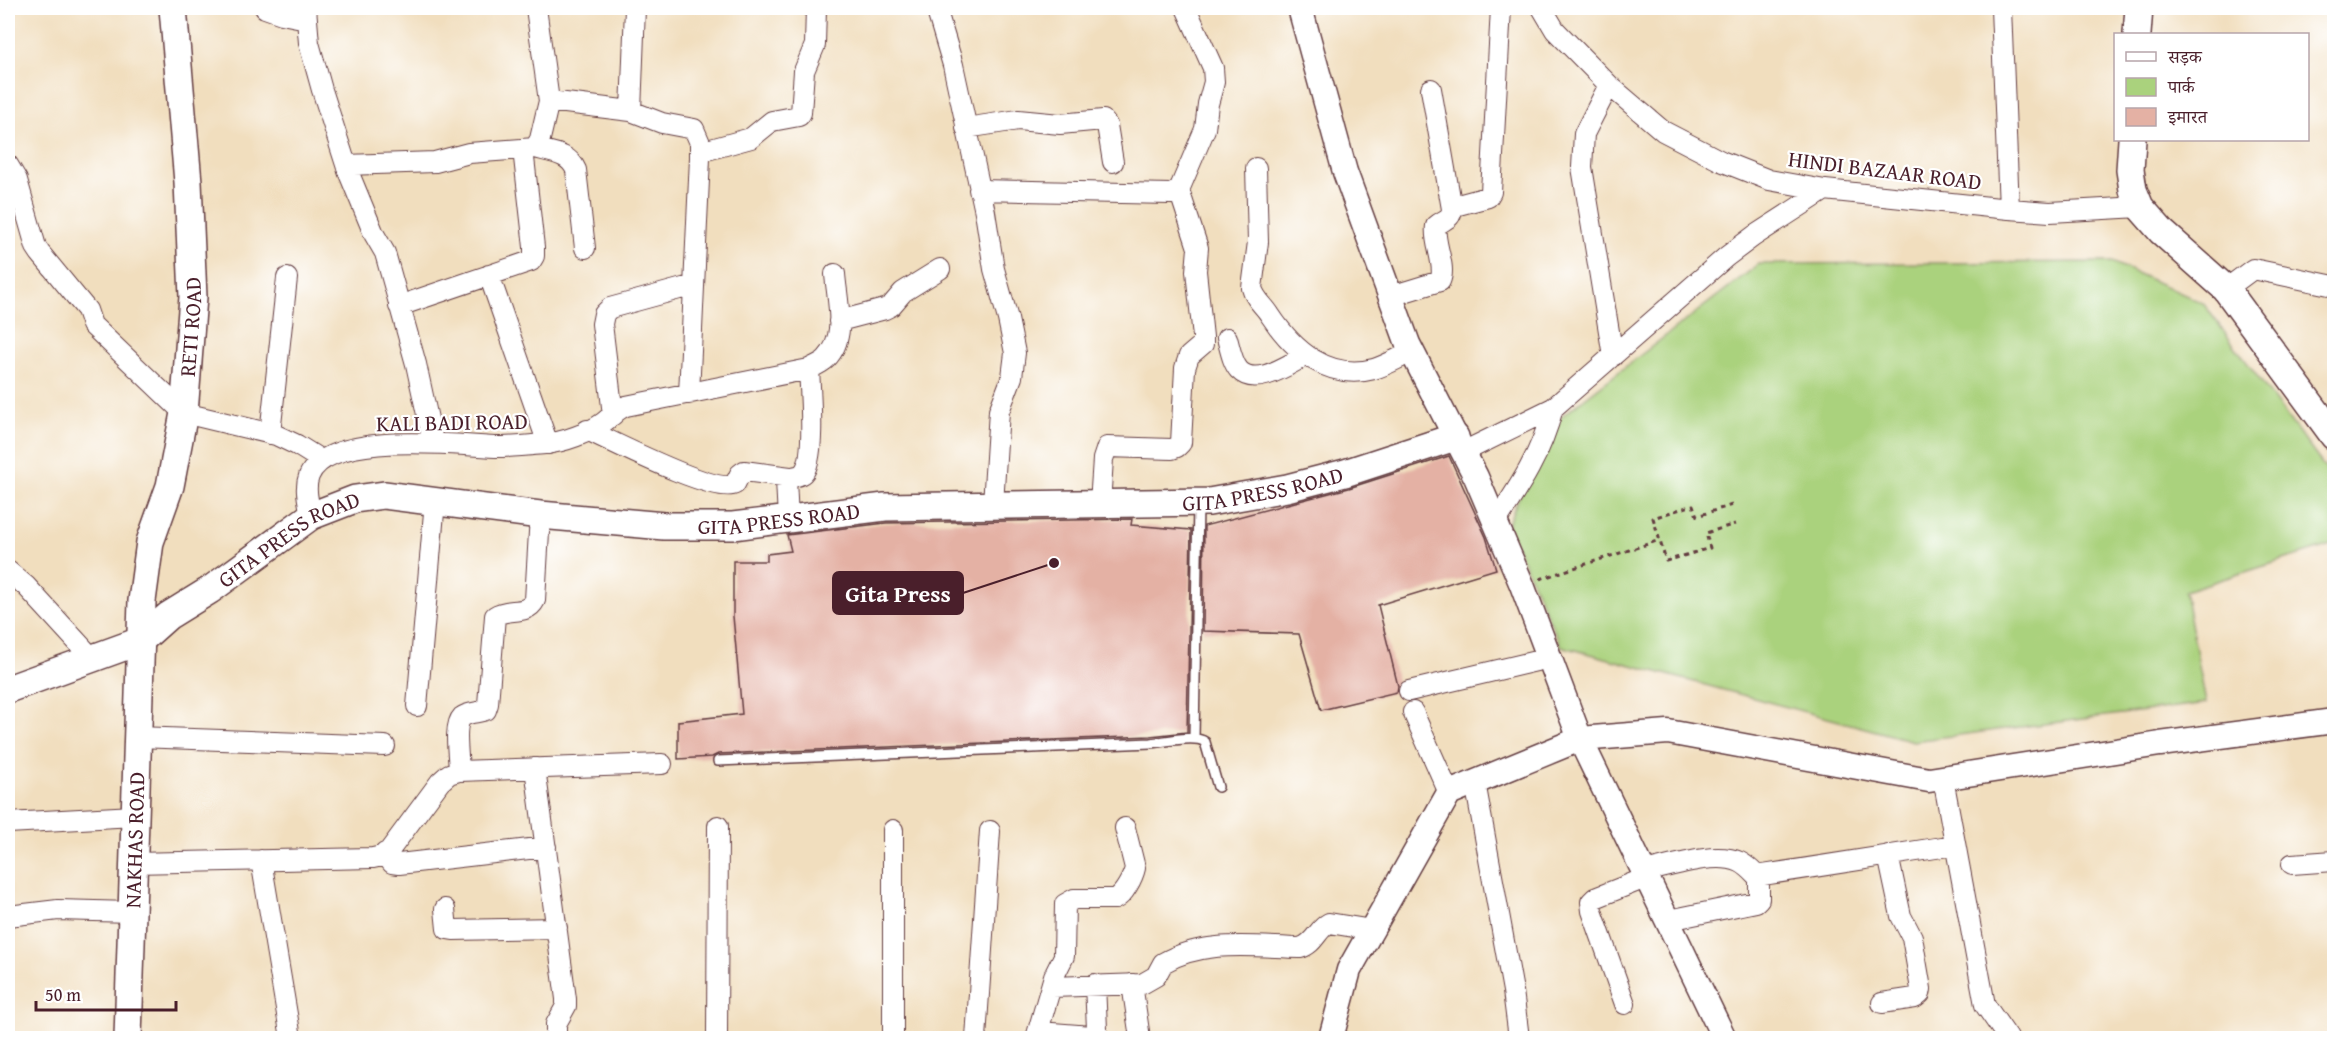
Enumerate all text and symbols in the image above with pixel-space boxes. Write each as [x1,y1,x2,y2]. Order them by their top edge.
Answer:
legend [2114,33,2309,141]
text: सड़क [2167,43,2203,70]
text: पार्क [2167,73,2196,100]
text: इमारत [2167,103,2208,130]
street label: HINDI BAZAAR ROAD [1787,142,1983,198]
street label: RETI ROAD [171,276,209,378]
street label: KALI BADI ROAD [376,405,528,439]
street label: GITA PRESS ROAD [1182,458,1346,518]
street label: GITA PRESS ROAD [211,483,364,595]
street label: GITA PRESS ROAD [698,494,862,542]
callout: Gita Press [833,572,963,614]
text: Gita Press [845,576,951,611]
street label: NAKHAS ROAD [116,771,153,909]
scale bar [36,974,176,1012]
text: 50 m [45,981,81,1008]

